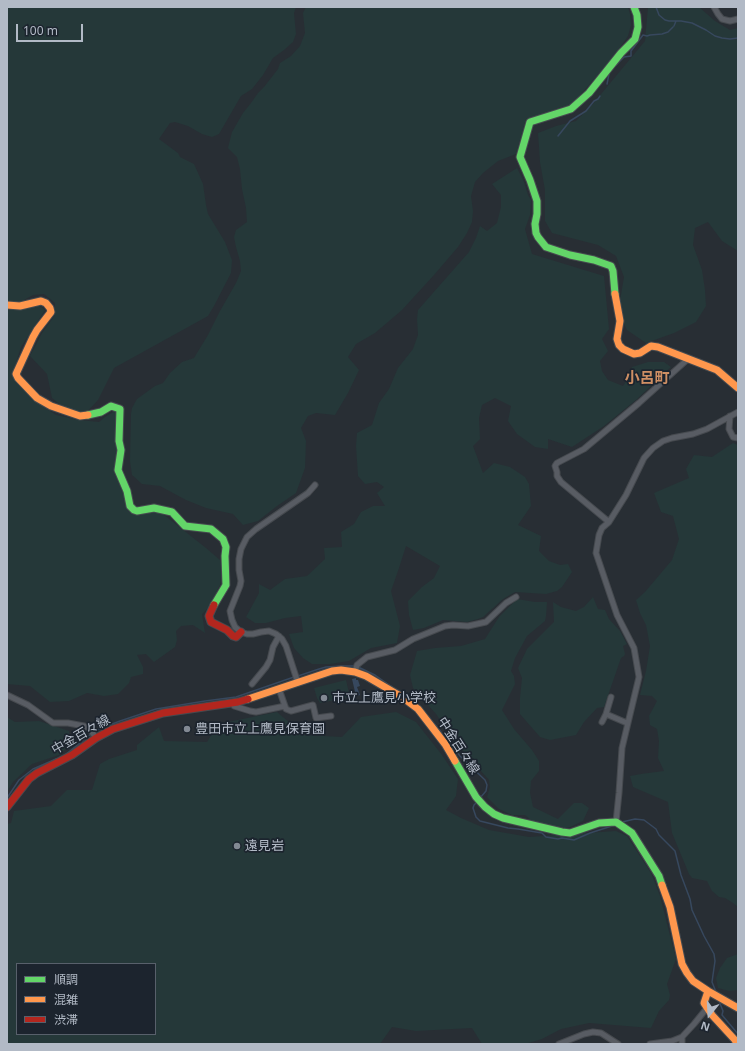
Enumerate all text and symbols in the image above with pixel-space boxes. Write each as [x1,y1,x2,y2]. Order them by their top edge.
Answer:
scale bar [18,16,85,42]
text: 100 m [23,22,58,39]
district label: 小呂町 [625,370,669,388]
place label: 市立上鷹見小学校 [332,690,436,706]
marker: 市立上鷹見小学校 [319,693,329,703]
street label: 中金百々線 [49,712,113,758]
street label: 中金百々線 [434,714,482,778]
place label: 豊田市立上鷹見保育園 [195,721,325,737]
marker: 豊田市立上鷹見保育園 [182,724,192,734]
place label: 遠見岩 [245,838,284,854]
marker: 遠見岩 [232,841,242,851]
legend [16,963,156,1035]
text: 順調 [54,971,78,988]
text: 混雑 [54,991,78,1008]
north arrow [689,995,729,1035]
text: 渋滞 [54,1011,78,1028]
text: N [699,1018,712,1035]

